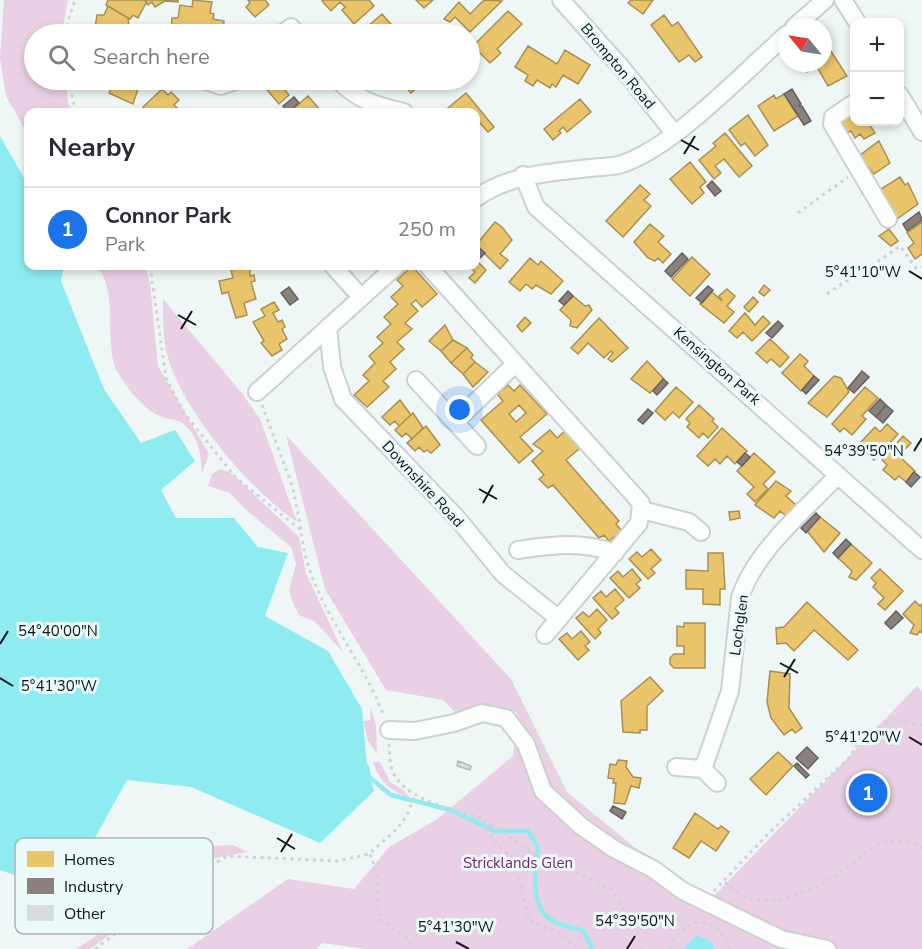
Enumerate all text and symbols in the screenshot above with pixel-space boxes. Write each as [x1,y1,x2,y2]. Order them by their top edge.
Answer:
north arrow [778,18,832,72]
map controls [850,18,904,126]
button: + [850,18,904,72]
street label: Brompton Road [576,19,660,113]
search box [24,24,480,90]
icon: search [45,41,78,74]
text: Search here [93,42,210,72]
button: − [850,72,904,126]
text: Nearby [48,130,135,165]
text: Connor Park [105,201,231,231]
text: 1 [62,216,74,243]
text: 250 m [398,216,456,243]
text: Park [105,231,145,258]
text: 5°41'10"W [825,262,902,282]
street label: Kensington Park [669,323,765,410]
your location [445,395,474,424]
street label: Downshire Road [378,436,468,532]
text: 54°39'50"N [824,441,904,461]
street label: Lochglen [725,593,753,657]
text: 54°40'00"N [18,621,98,641]
text: 5°41'30"W [21,676,98,696]
text: 5°41'20"W [825,727,902,747]
pin: 1 [848,770,888,816]
legend [15,838,213,934]
text: Homes [64,849,115,871]
park label: Stricklands Glen [463,853,573,873]
text: Industry [64,876,124,898]
text: Other [64,903,105,925]
text: 54°39'50"N [595,911,675,931]
text: 5°41'30"W [418,917,495,937]

